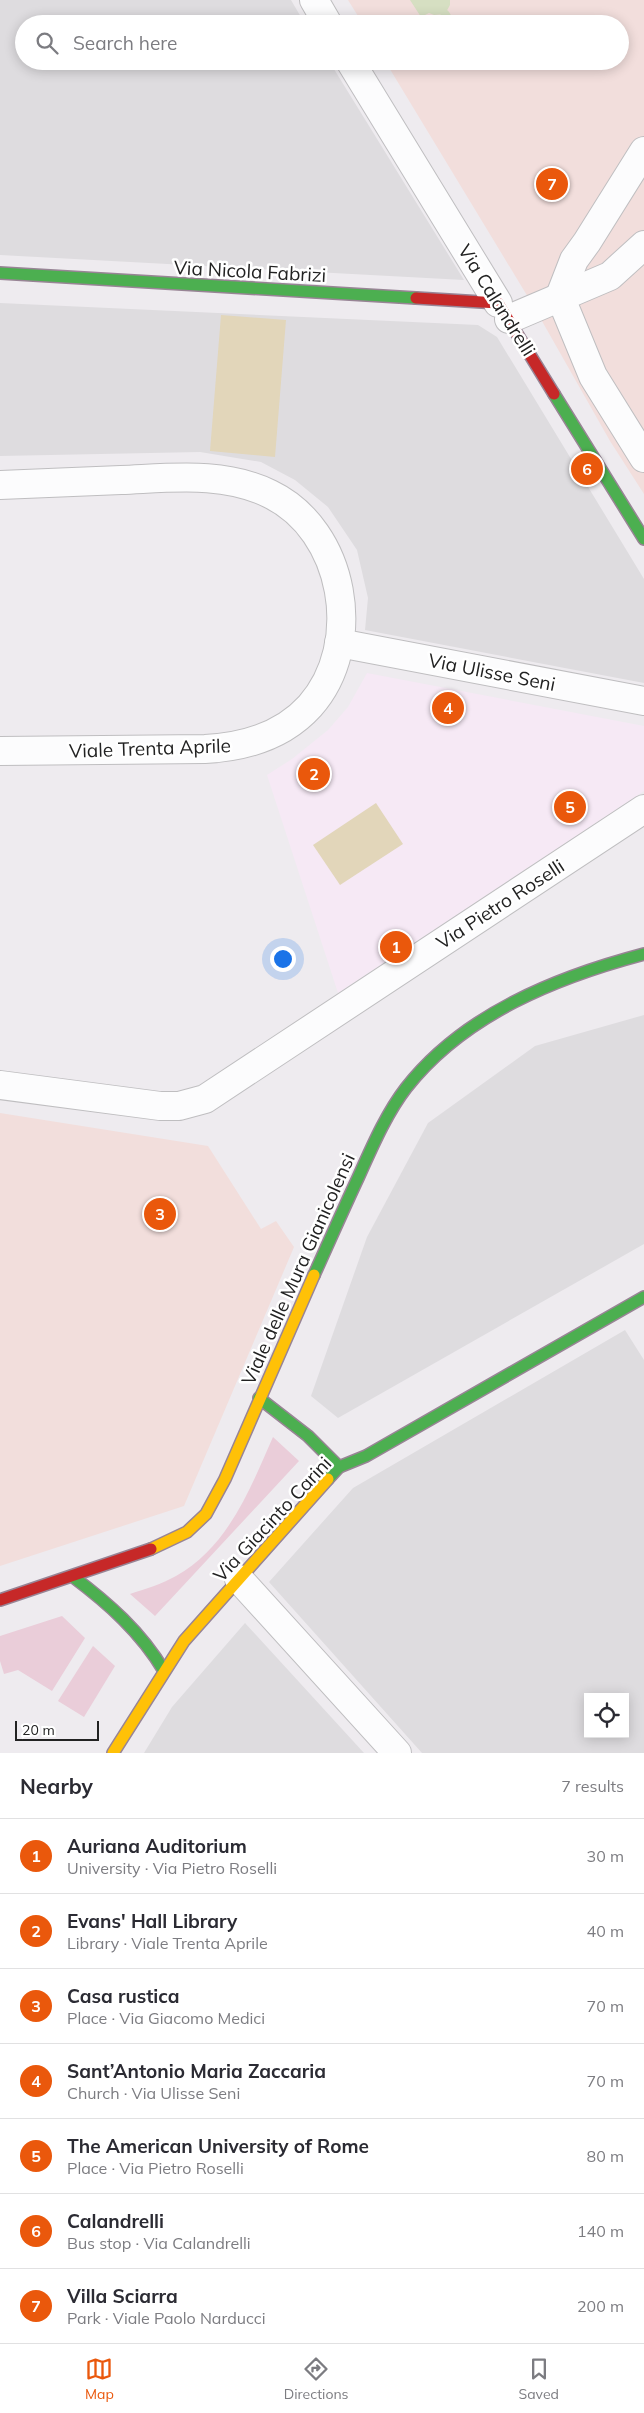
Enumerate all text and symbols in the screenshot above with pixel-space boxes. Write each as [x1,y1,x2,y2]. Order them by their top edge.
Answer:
search box [15,15,629,70]
icon: search [33,29,61,57]
text: Search here [73,31,177,55]
pin: 7 [536,165,568,203]
street label: Via Calandrelli [453,240,541,360]
street label: Via Nicola Fabrizi [173,255,327,287]
pin: 6 [571,450,603,488]
street label: Via Ulisse Seni [426,648,558,696]
pin: 4 [432,689,464,727]
street label: Viale Trenta Aprile [69,733,231,763]
pin: 2 [298,755,330,793]
pin: 5 [554,788,586,826]
street label: Via Pietro Roselli [432,854,568,954]
pin: 1 [380,928,412,966]
your location [270,946,296,972]
street label: Viale delle Mura Gianicolensi [236,1149,360,1389]
pin: 3 [144,1195,176,1233]
street label: Via Giacinto Carini [208,1451,336,1587]
map controls [584,1693,629,1738]
button: locate [584,1693,629,1738]
scale bar [15,1718,99,1741]
text: 20 m [22,1721,55,1739]
text: Nearby [20,1773,93,1799]
text: 7 results [561,1776,624,1796]
text: Auriana Auditorium [67,1834,247,1858]
text: 1 [31,1846,41,1866]
text: 30 m [587,1846,624,1866]
text: University · Via Pietro Roselli [67,1858,277,1878]
text: Evans' Hall Library [67,1909,237,1933]
text: 2 [31,1921,41,1941]
text: 40 m [587,1921,624,1941]
text: Library · Viale Trenta Aprile [67,1933,268,1953]
text: Casa rustica [67,1984,180,2008]
text: 3 [31,1996,41,2016]
text: 70 m [587,1996,624,2016]
text: Place · Via Giacomo Medici [67,2008,265,2028]
text: Sant’Antonio Maria Zaccaria [67,2059,326,2083]
text: 4 [31,2071,41,2091]
text: 70 m [587,2071,624,2091]
text: Church · Via Ulisse Seni [67,2083,240,2103]
text: The American University of Rome [67,2134,369,2158]
text: 5 [31,2146,41,2166]
text: 80 m [587,2146,624,2166]
text: Place · Via Pietro Roselli [67,2158,244,2178]
text: Calandrelli [67,2209,164,2233]
text: 6 [31,2221,41,2241]
text: 140 m [577,2221,624,2241]
text: Bus stop · Via Calandrelli [67,2233,251,2253]
text: Villa Sciarra [67,2284,178,2308]
text: 7 [31,2296,41,2316]
text: 200 m [577,2296,624,2316]
text: Park · Viale Paolo Narducci [67,2308,265,2328]
tab: Map [85,2355,114,2403]
tab: Directions [284,2355,349,2403]
tab: Saved [519,2355,559,2403]

